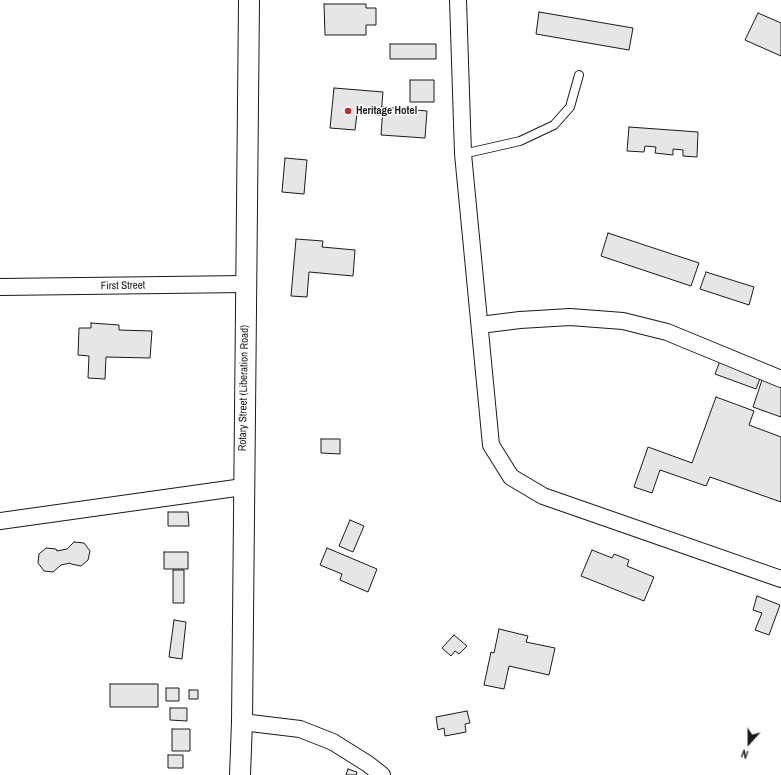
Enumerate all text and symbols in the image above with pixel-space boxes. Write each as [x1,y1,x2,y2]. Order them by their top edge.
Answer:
place label: Heritage Hotel [356,104,417,118]
marker: Heritage Hotel [343,106,353,116]
street label: First Street [101,279,145,293]
street label: Rotary Street (Liberation Road) [236,325,252,451]
north arrow [729,723,769,763]
text: N [739,747,750,762]

